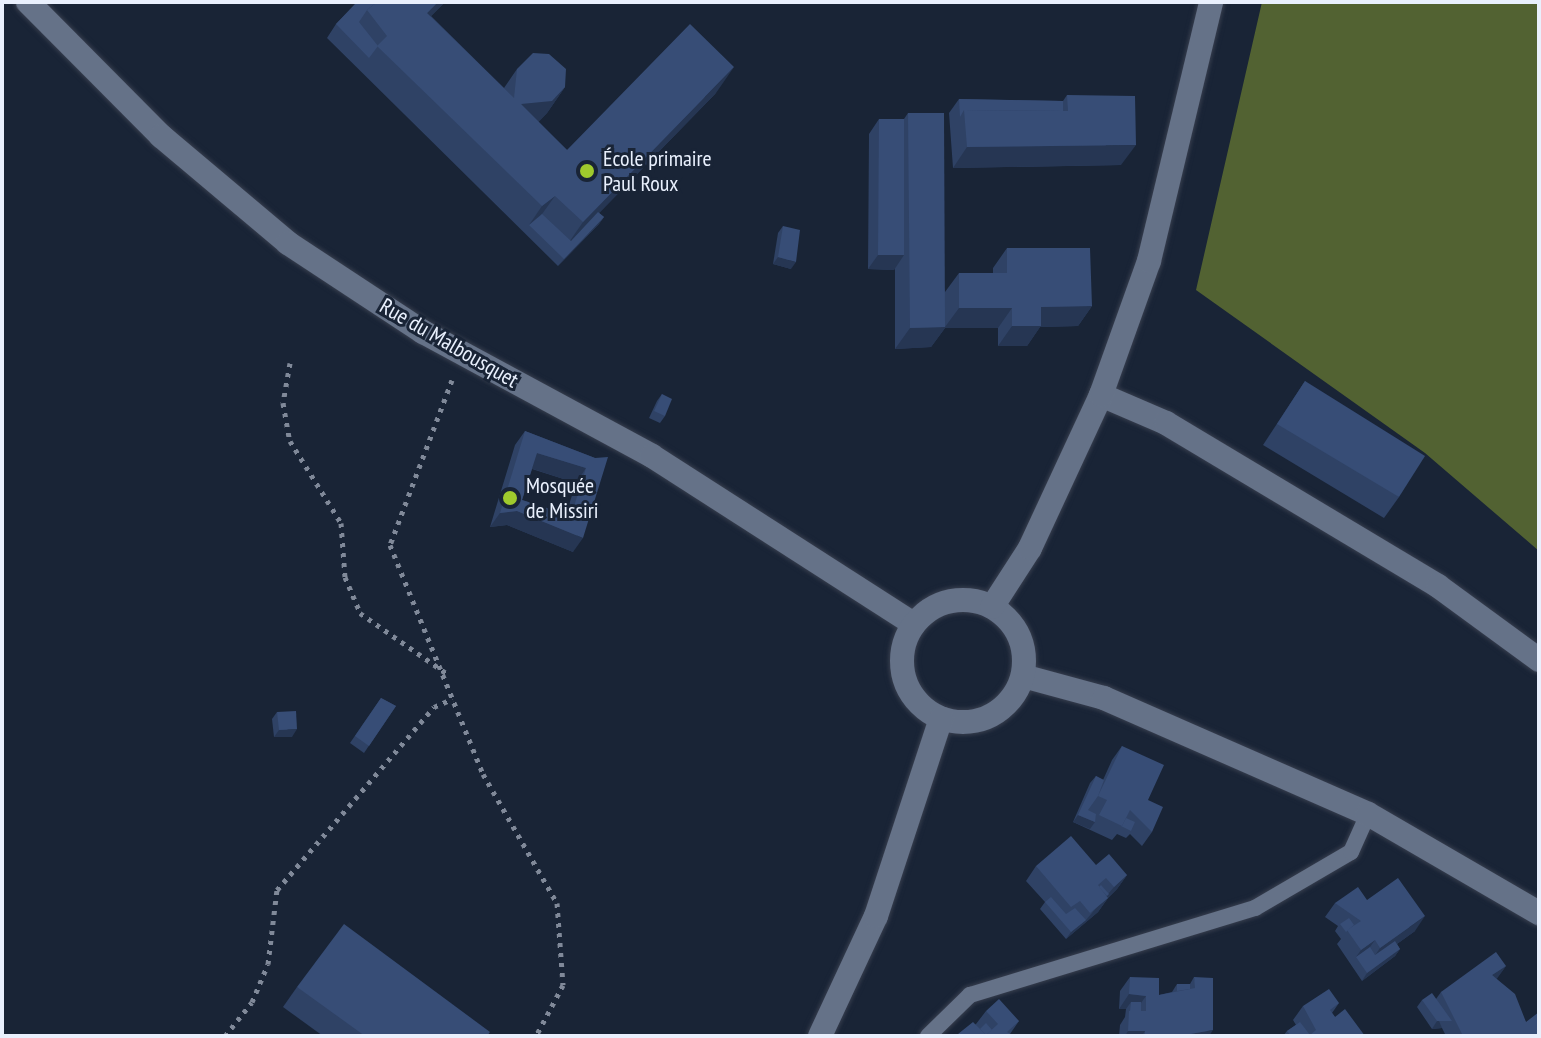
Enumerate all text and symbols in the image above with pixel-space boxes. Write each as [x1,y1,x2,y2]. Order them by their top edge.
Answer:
place label: École primaire Paul Roux [603,145,712,196]
marker: École primaire Paul Roux [578,162,596,180]
street label: Rue du Malbousquet [375,293,523,393]
place label: Mosquée de Missiri [526,472,599,524]
marker: Mosquée de Missiri [501,489,519,507]

